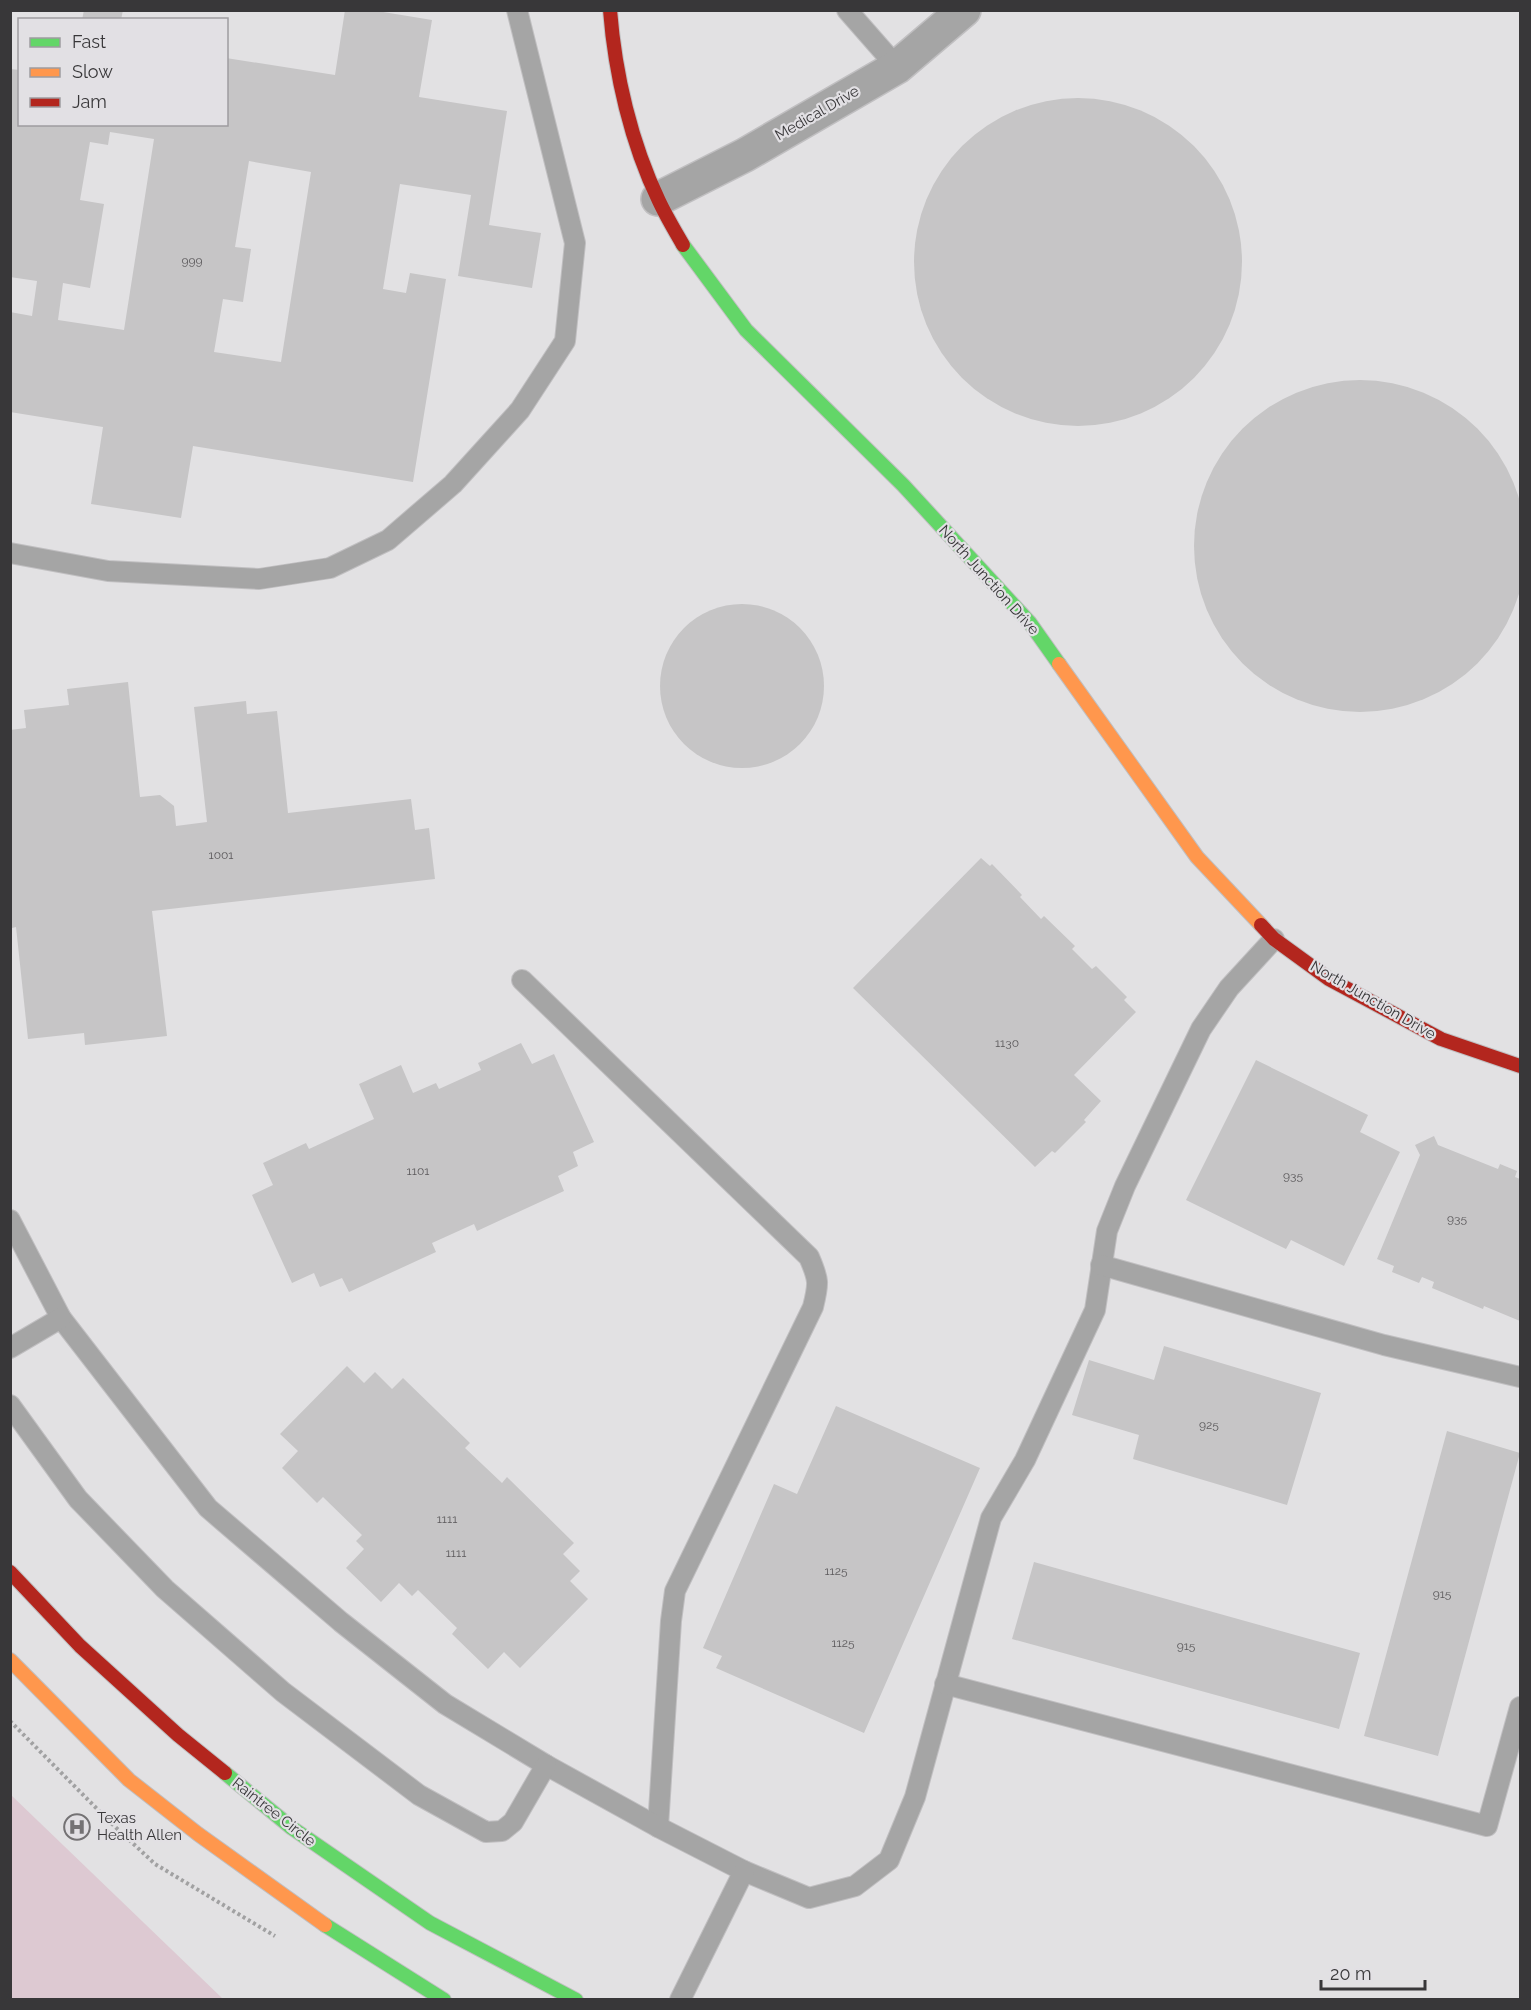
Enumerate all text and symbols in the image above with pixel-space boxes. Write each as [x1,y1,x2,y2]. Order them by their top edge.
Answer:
legend [18,18,228,126]
text: Fast [72,31,106,52]
text: Slow [72,61,113,82]
street label: Medical Drive [772,82,862,144]
text: Jam [72,91,107,112]
house number: 999 [181,254,203,268]
street label: North Junction Drive [935,521,1043,639]
house number: 1001 [209,848,233,862]
street label: North Junction Drive [1307,957,1439,1043]
house number: 1130 [995,1036,1019,1050]
house number: 1101 [407,1164,429,1178]
house number: 935 [1283,1169,1303,1183]
house number: 935 [1447,1212,1467,1226]
house number: 925 [1199,1418,1219,1432]
house number: 1111 [437,1512,457,1526]
house number: 1111 [446,1546,466,1560]
house number: 1125 [824,1564,848,1578]
house number: 915 [1433,1587,1452,1601]
house number: 1125 [831,1636,855,1650]
house number: 915 [1177,1639,1196,1653]
street label: Raintree Circle [229,1774,319,1850]
place label: Texas Health Allen [97,1809,182,1844]
hospital icon: Texas Health Allen [62,1812,92,1842]
scale bar [1321,1953,1424,1991]
text: 20 m [1330,1963,1372,1984]

